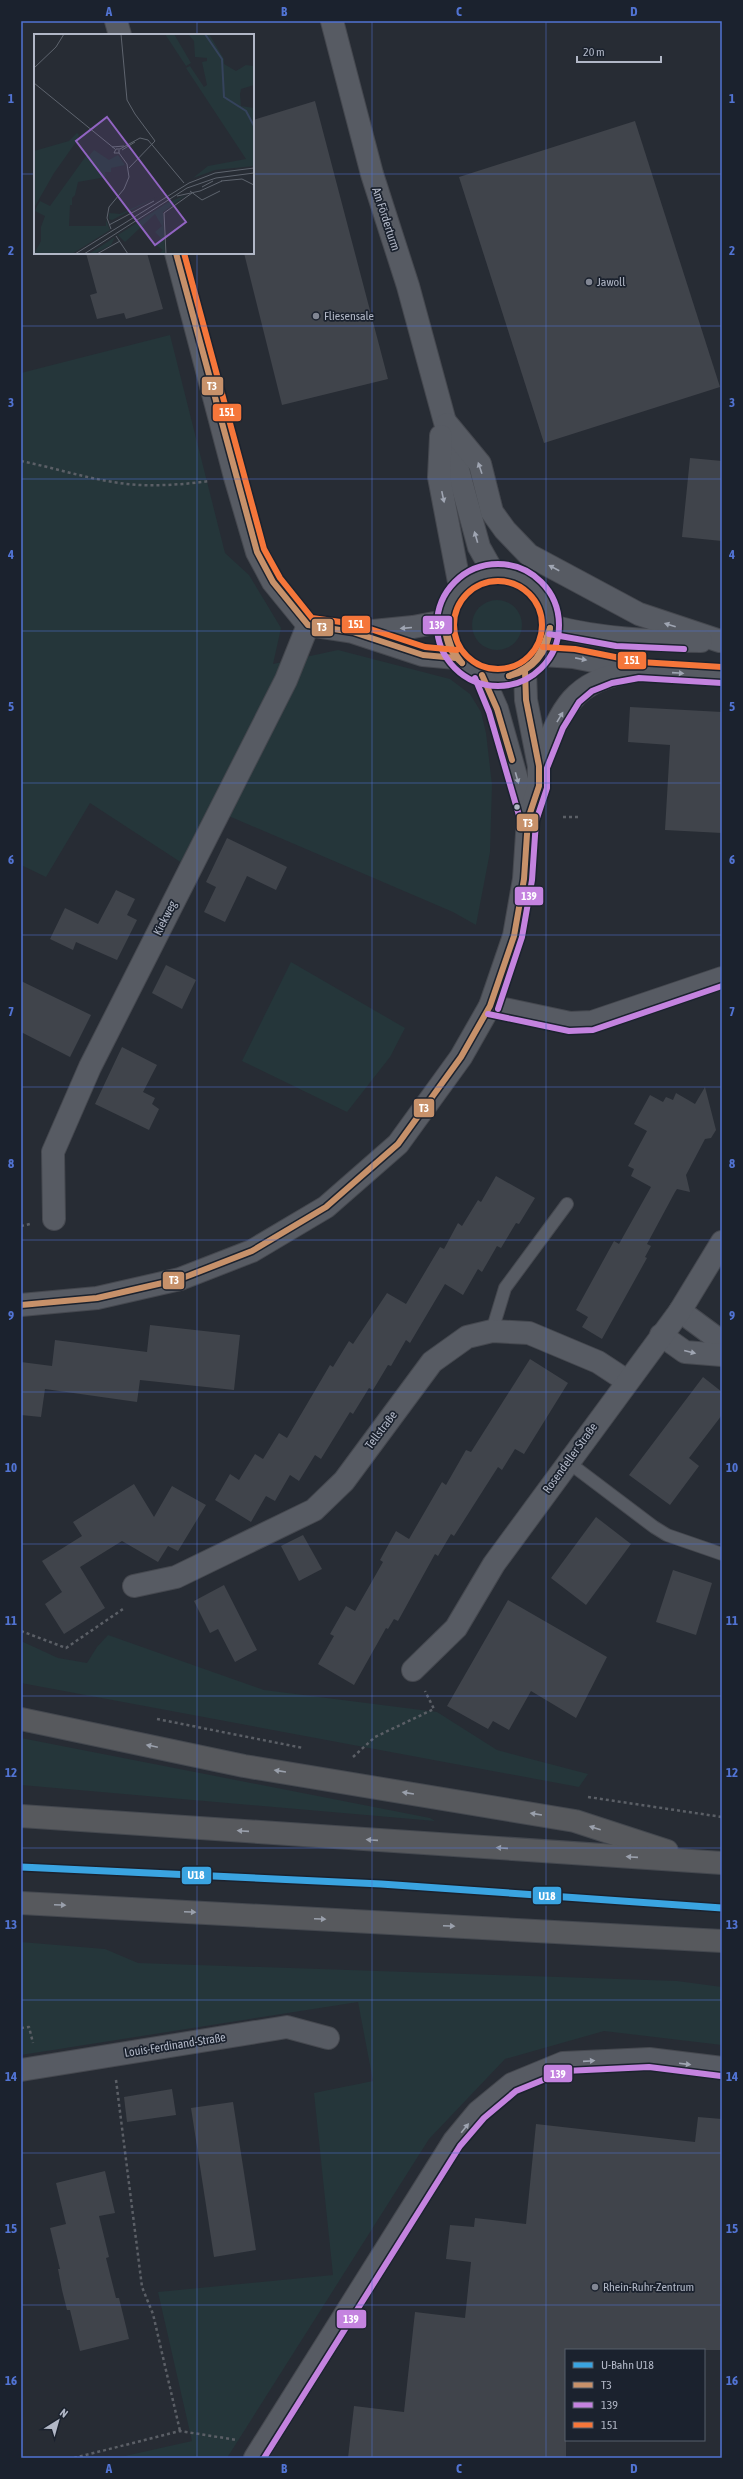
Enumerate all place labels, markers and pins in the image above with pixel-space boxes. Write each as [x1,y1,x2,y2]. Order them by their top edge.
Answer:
place label: Jawoll [597,275,626,289]
marker: Jawoll [584,277,594,287]
place label: Fliesensale [324,309,374,323]
marker: Fliesensale [311,311,321,321]
unlabelled marker [512,802,522,812]
place label: Rhein-Ruhr-Zentrum [603,2280,694,2294]
marker: Rhein-Ruhr-Zentrum [590,2282,600,2292]

